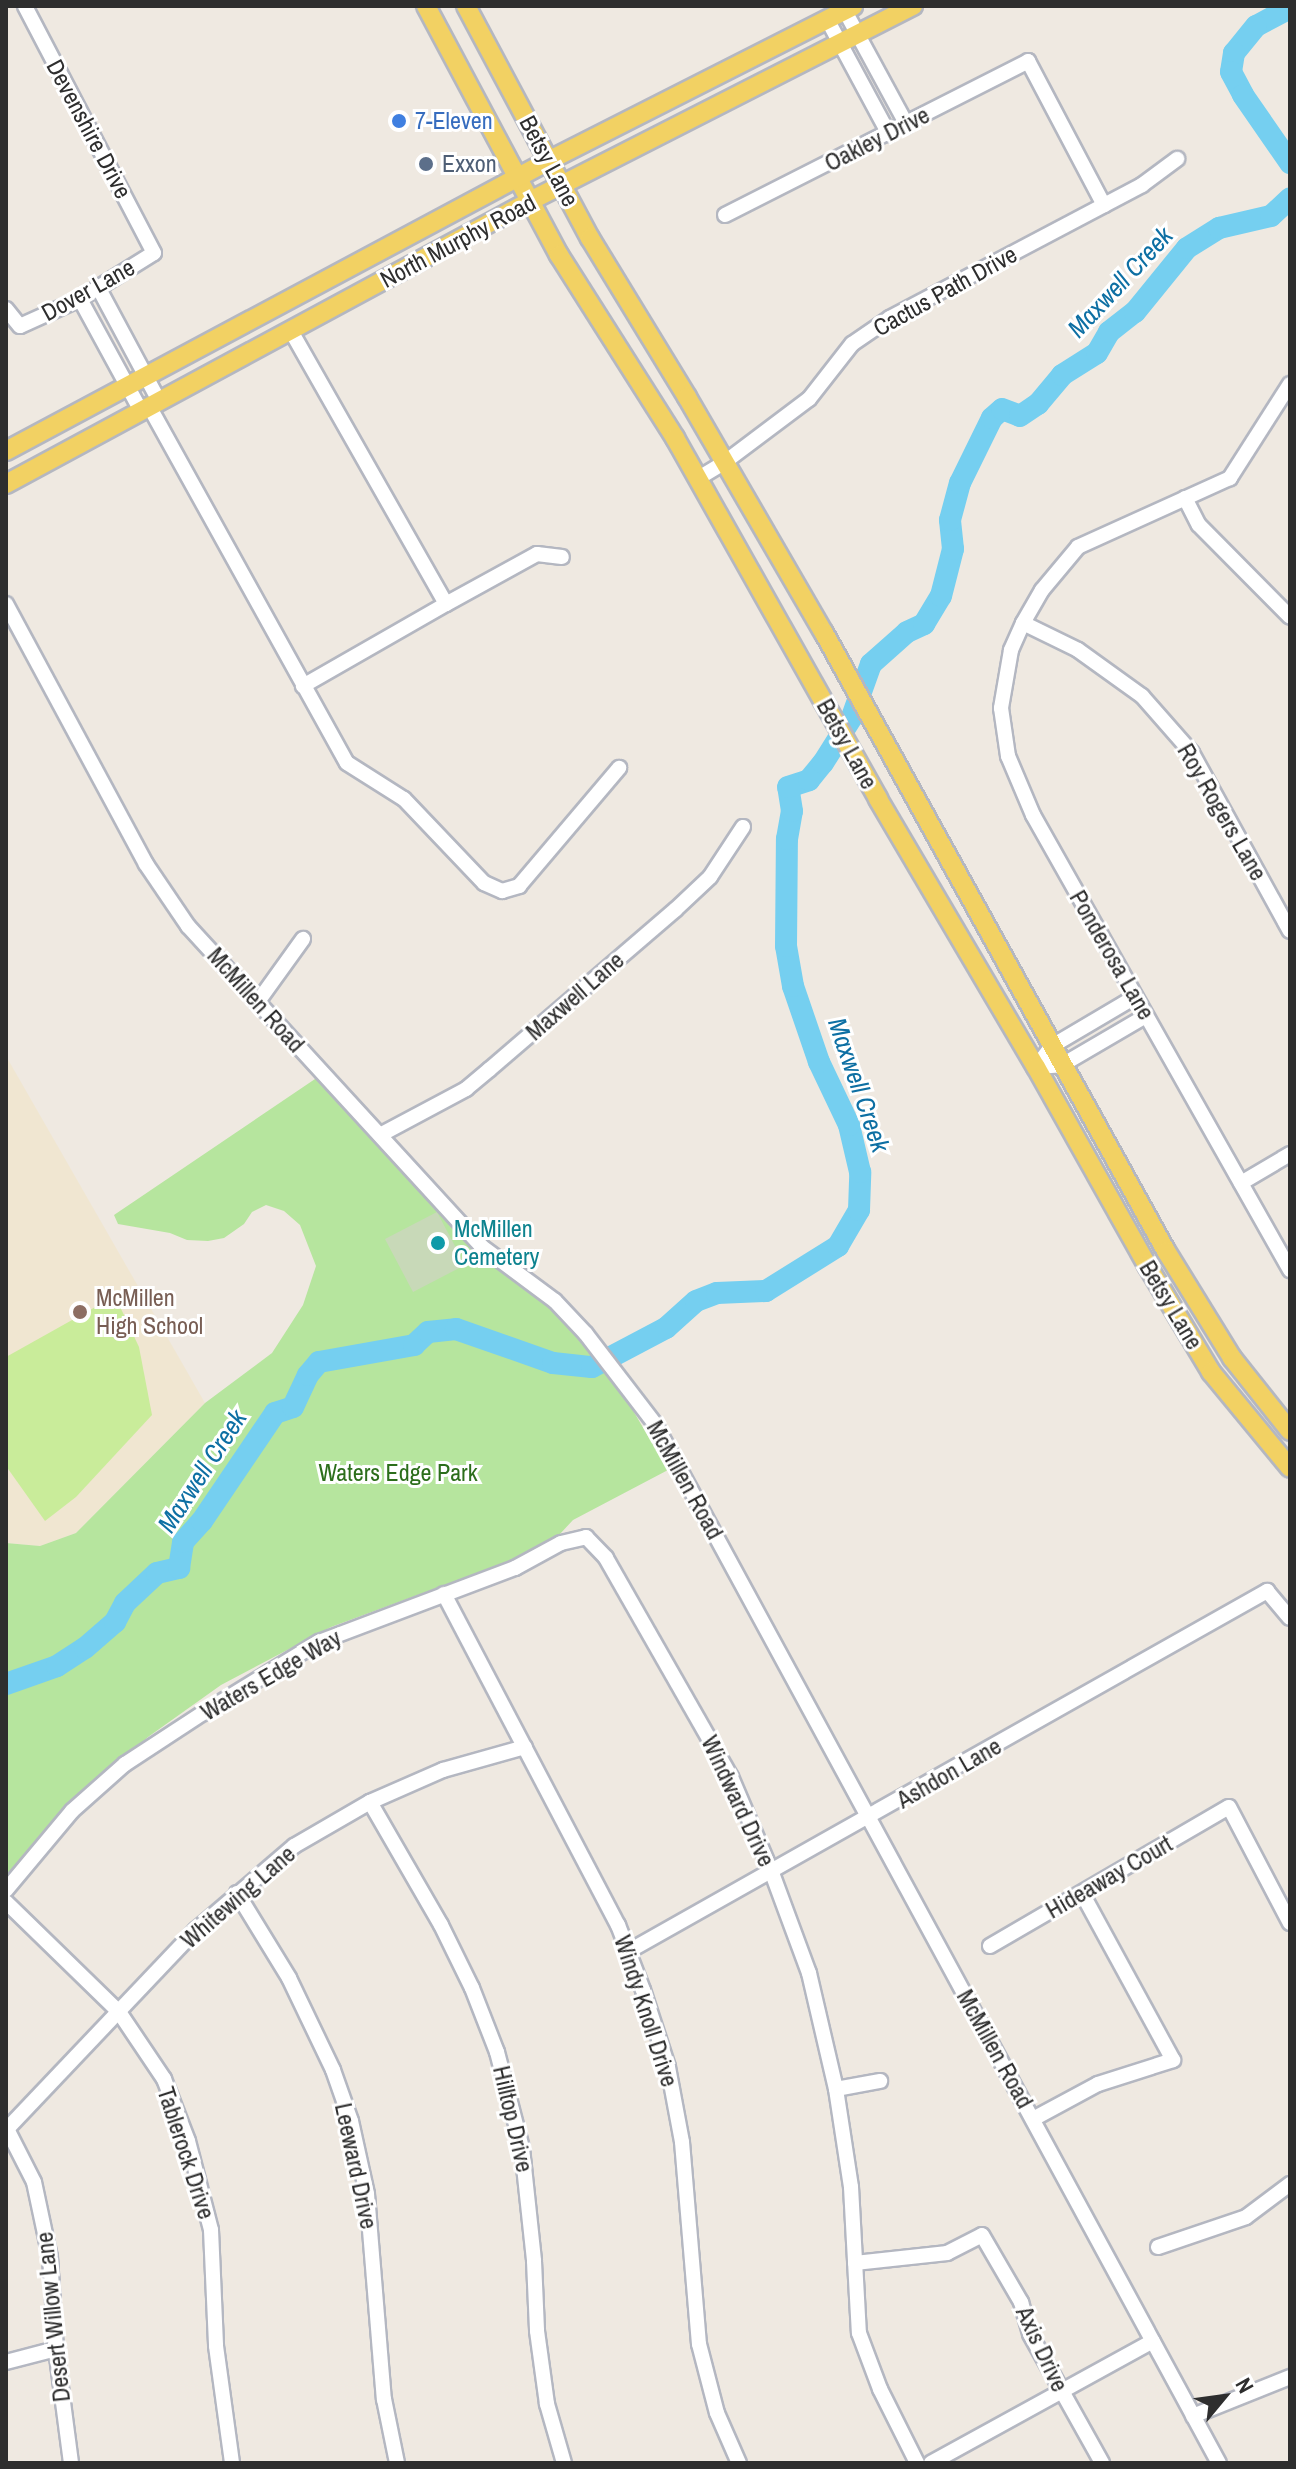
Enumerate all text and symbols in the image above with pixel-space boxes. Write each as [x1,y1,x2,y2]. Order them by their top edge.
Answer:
street label: Devenshire Drive [40,55,138,203]
street label: Oakley Drive [820,100,934,178]
place label: 7-Eleven [415,107,493,135]
street label: Betsy Lane [513,111,585,211]
marker: 7-Eleven [390,112,408,130]
place label: Exxon [442,150,497,178]
marker: Exxon [417,155,435,173]
street label: North Murphy Road [375,188,541,294]
water label: Maxwell Creek [1061,220,1179,344]
street label: Cactus Path Drive [868,240,1022,342]
street label: Dover Lane [37,253,139,327]
street label: Betsy Lane [811,694,883,794]
street label: Roy Rogers Lane [1171,738,1273,886]
street label: Ponderosa Lane [1063,885,1161,1025]
street label: McMillen Road [201,942,311,1058]
street label: Maxwell Lane [520,946,630,1046]
water label: Maxwell Creek [821,1014,897,1156]
place label: McMillen Cemetery [454,1215,539,1271]
marker: McMillen Cemetery [429,1234,447,1252]
street label: Betsy Lane [1133,1255,1209,1355]
place label: McMillen High School [96,1284,203,1340]
marker: McMillen High School [71,1303,89,1321]
water label: Maxwell Creek [151,1404,253,1538]
street label: McMillen Road [641,1416,729,1544]
park label: Waters Edge Park [319,1459,477,1487]
street label: Waters Edge Way [196,1623,346,1727]
street label: Windward Drive [695,1731,781,1871]
street label: Ashdon Lane [892,1732,1006,1814]
street label: Hideaway Court [1041,1829,1177,1925]
street label: Whitewing Lane [175,1839,301,1955]
street label: Windy Knoll Drive [608,1932,684,2090]
street label: McMillen Road [951,1985,1039,2113]
street label: Hilltop Drive [487,2063,539,2175]
street label: Tablerock Drive [151,2083,221,2223]
street label: Leeward Drive [329,2100,383,2232]
street label: Desert Willow Lane [30,2231,76,2403]
street label: Axis Drive [1010,2302,1074,2396]
north arrow [1184,2357,1264,2437]
text: N [1229,2372,1261,2398]

